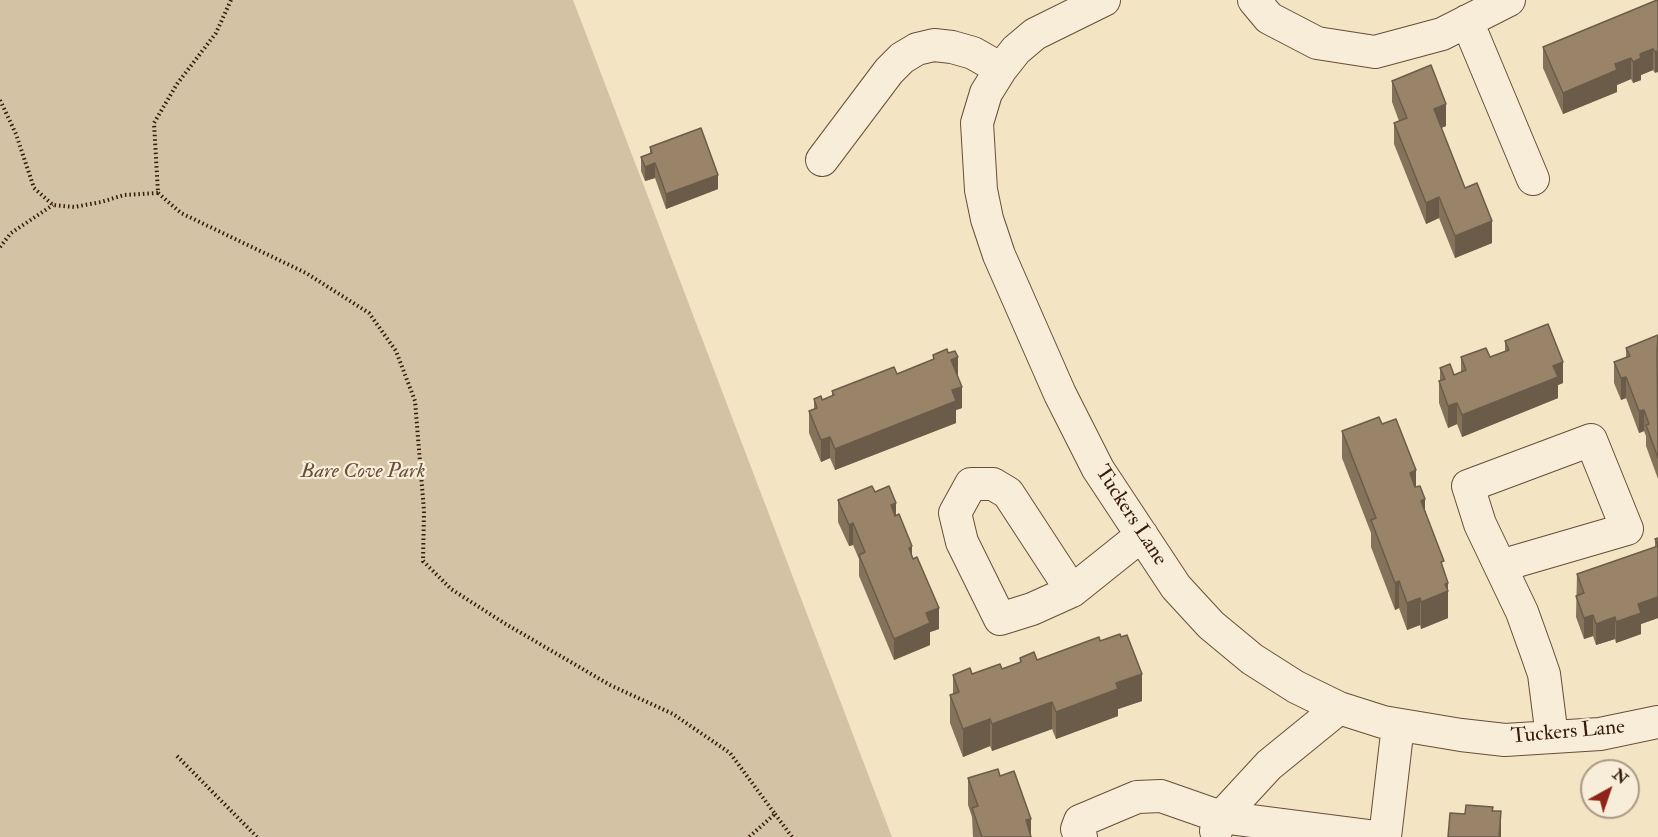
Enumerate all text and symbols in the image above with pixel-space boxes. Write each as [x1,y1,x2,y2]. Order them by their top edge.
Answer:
park label: Bare Cove Park [301,459,425,485]
street label: Tuckers Lane [1088,461,1172,571]
street label: Tuckers Lane [1510,715,1626,751]
north arrow [1580,759,1640,819]
text: N [1608,764,1632,789]

